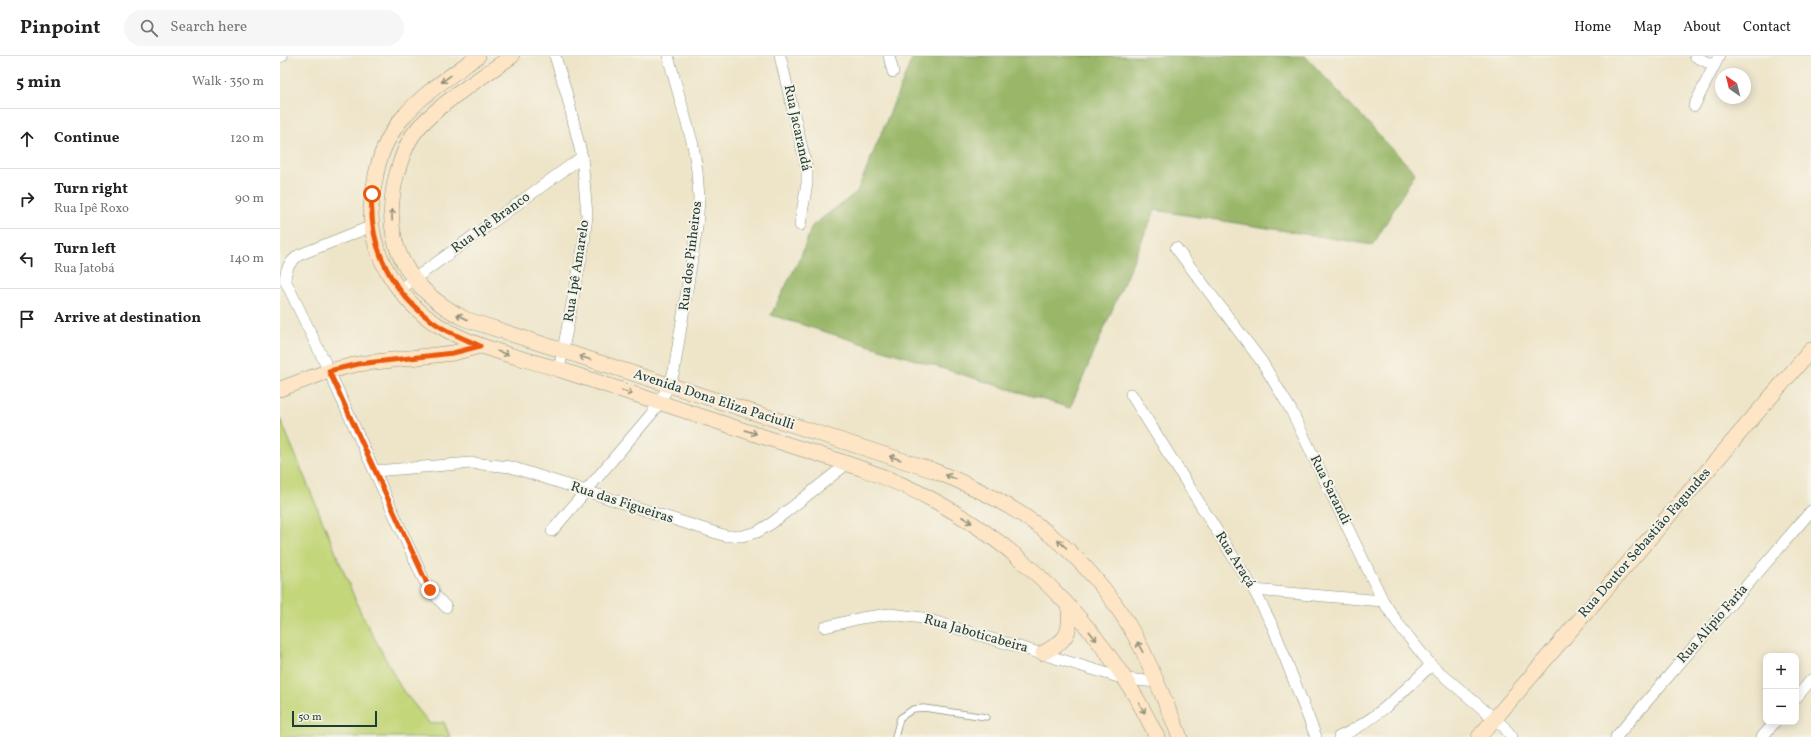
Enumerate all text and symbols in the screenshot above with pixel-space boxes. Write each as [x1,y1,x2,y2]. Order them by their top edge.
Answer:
search box [124,10,404,46]
text: Pinpoint [20,15,100,41]
icon: search [138,17,160,39]
text: Search here [170,17,247,38]
text: Home [1574,18,1611,37]
text: Map [1633,18,1661,37]
text: About [1683,18,1721,37]
text: Contact [1743,18,1791,37]
north arrow [1715,68,1751,104]
text: 5 min [16,71,61,94]
text: Walk · 350 m [192,73,264,91]
one-way arrow [441,75,452,83]
street label: Rua Jacarandá [779,83,815,173]
icon: ahead [16,128,38,150]
text: Continue [54,128,119,149]
text: 120 m [230,130,264,148]
text: Turn right [54,179,128,200]
route start [363,185,381,203]
icon: right [16,188,38,210]
street label: Rua Ipê Branco [448,188,534,258]
text: 90 m [235,190,264,208]
text: Rua Ipê Roxo [54,200,129,218]
street label: Rua dos Pinheiros [675,200,707,312]
one-way arrow [388,209,395,222]
street label: Rua Ipê Amarelo [560,219,594,323]
text: Turn left [54,239,116,260]
icon: left [16,248,38,270]
text: 140 m [230,250,264,268]
text: Rua Jatobá [54,260,115,278]
icon: arrive [16,308,38,330]
text: Arrive at destination [54,308,201,329]
one-way arrow [456,313,468,320]
one-way arrow [496,350,509,357]
one-way arrow [578,354,591,361]
street label: Avenida Dona Eliza Paciulli [631,365,797,435]
one-way arrow [621,389,633,397]
one-way arrow [744,429,756,437]
street label: Rua Sarandi [1305,452,1355,528]
one-way arrow [889,454,902,461]
street label: Rua Doutor Sebastião Fagundes [1574,464,1716,622]
one-way arrow [945,473,957,481]
street label: Rua das Figueiras [568,477,676,529]
one-way arrow [961,516,972,524]
street label: Rua Araçá [1210,528,1260,592]
one-way arrow [1056,540,1067,549]
street label: Rua Alípio Faria [1673,580,1753,668]
route end [421,581,439,599]
street label: Rua Jaboticabeira [922,610,1030,658]
one-way arrow [1089,630,1098,641]
one-way arrow [1136,641,1144,653]
map controls [1763,653,1799,725]
button: + [1763,653,1799,689]
button: − [1763,689,1799,725]
one-way arrow [1138,702,1146,714]
scale bar [292,709,377,728]
text: 50 m [298,710,322,725]

